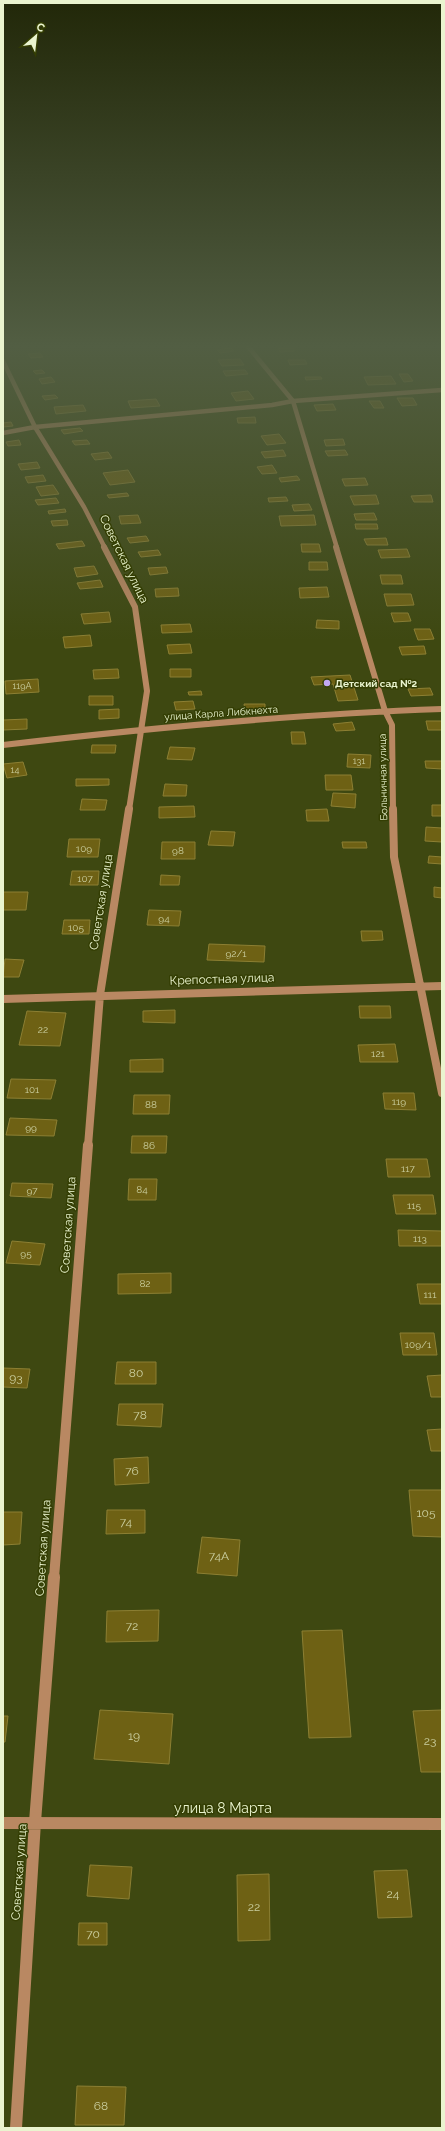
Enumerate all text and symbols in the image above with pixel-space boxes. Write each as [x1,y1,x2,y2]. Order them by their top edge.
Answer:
north arrow [16,16,56,56]
text: С [34,20,47,35]
street label: Советская улица [96,512,152,606]
marker: Детский сад №2 [322,678,332,688]
place label: Детский сад №2 [335,678,417,689]
house number: 119А [12,681,32,691]
street label: улица Карла Либкнехта [164,704,278,722]
street label: Больничная улица [377,733,389,821]
house number: 131 [353,756,365,766]
house number: 14 [11,765,19,775]
house number: 109 [76,843,92,854]
house number: 98 [172,845,184,856]
street label: Советская улица [87,853,115,951]
house number: 107 [77,873,93,884]
house number: 94 [158,913,170,924]
house number: 105 [68,922,84,933]
house number: 92/1 [225,948,247,959]
street label: Крепостная улица [169,970,275,988]
house number: 22 [38,1024,48,1035]
house number: 121 [371,1048,386,1059]
house number: 101 [25,1084,40,1095]
house number: 119 [392,1096,406,1107]
house number: 88 [145,1099,157,1110]
house number: 99 [25,1122,37,1133]
house number: 86 [143,1140,155,1151]
house number: 117 [401,1163,416,1174]
street label: Советская улица [58,1176,78,1274]
house number: 84 [136,1184,148,1195]
house number: 97 [26,1185,38,1196]
house number: 115 [407,1200,422,1211]
house number: 113 [413,1233,427,1244]
house number: 95 [20,1248,32,1259]
house number: 82 [139,1278,151,1289]
house number: 111 [424,1289,437,1300]
house number: 109/1 [405,1339,432,1350]
house number: 80 [129,1366,143,1380]
house number: 93 [9,1371,23,1385]
house number: 78 [133,1408,147,1422]
house number: 76 [125,1464,139,1478]
street label: Советская улица [33,1499,53,1597]
house number: 105 [416,1506,436,1520]
house number: 74 [120,1515,133,1529]
house number: 74А [209,1549,229,1563]
house number: 72 [126,1619,138,1633]
house number: 19 [128,1729,140,1743]
house number: 23 [424,1734,436,1748]
street label: улица 8 Марта [174,1800,272,1816]
street label: Советская улица [9,1823,29,1921]
house number: 24 [387,1887,400,1901]
house number: 22 [248,1900,260,1914]
house number: 70 [86,1927,100,1941]
house number: 68 [94,2099,108,2113]

